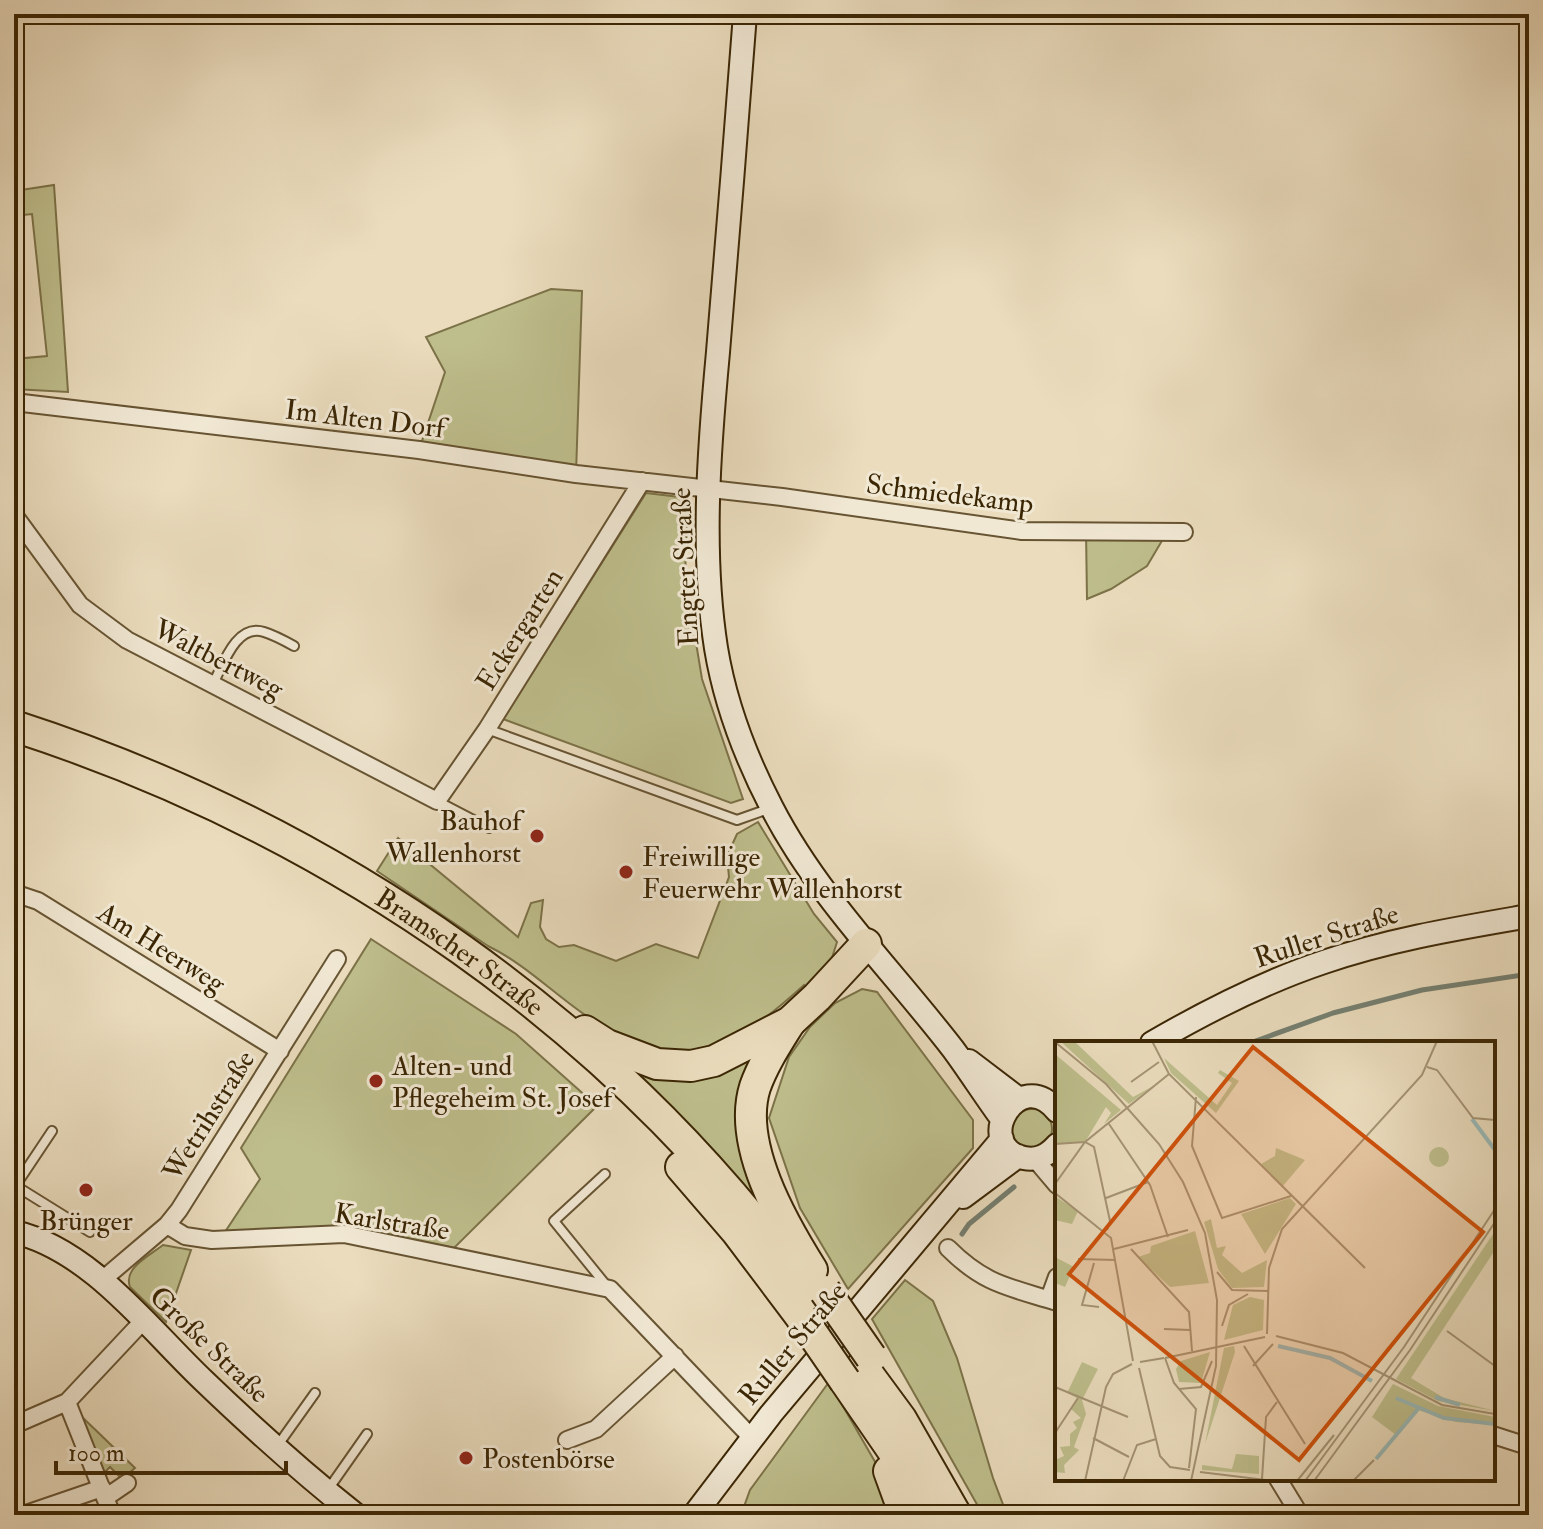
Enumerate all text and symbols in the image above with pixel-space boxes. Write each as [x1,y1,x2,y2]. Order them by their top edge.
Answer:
street label: Im Alten Dorf [283,392,451,447]
street label: Schmiedekamp [864,467,1035,522]
street label: Engter Straße [664,486,707,647]
street label: Eckergarten [469,562,572,697]
street label: Waltbertweg [147,611,290,708]
place label: Bauhof Wallenhorst [385,804,525,871]
marker: Bauhof Wallenhorst [528,827,546,845]
place label: Freiwillige Feuerwehr Wallenhorst [642,840,902,907]
marker: Freiwillige Feuerwehr Wallenhorst [617,863,635,881]
street label: Bramscher Straße [368,881,551,1025]
street label: Am Heerweg [90,895,233,1002]
street label: Ruller Straße [1250,897,1403,976]
inset map [1055,1041,1495,1481]
street label: Wetrihstraße [155,1044,263,1188]
place label: Alten- und Pflegeheim St. Josef [391,1049,616,1116]
marker: Alten- und Pflegeheim St. Josef [367,1072,385,1090]
marker: Brünger [77,1181,95,1199]
street label: Karlstraße [332,1196,452,1249]
place label: Brünger [39,1204,133,1239]
street label: Ruller Straße [732,1275,855,1413]
street label: Große Straße [142,1279,276,1411]
scale bar [56,1425,286,1475]
text: 100 m [68,1438,125,1469]
place label: Postenbörse [482,1442,615,1477]
marker: Postenbörse [457,1449,475,1467]

